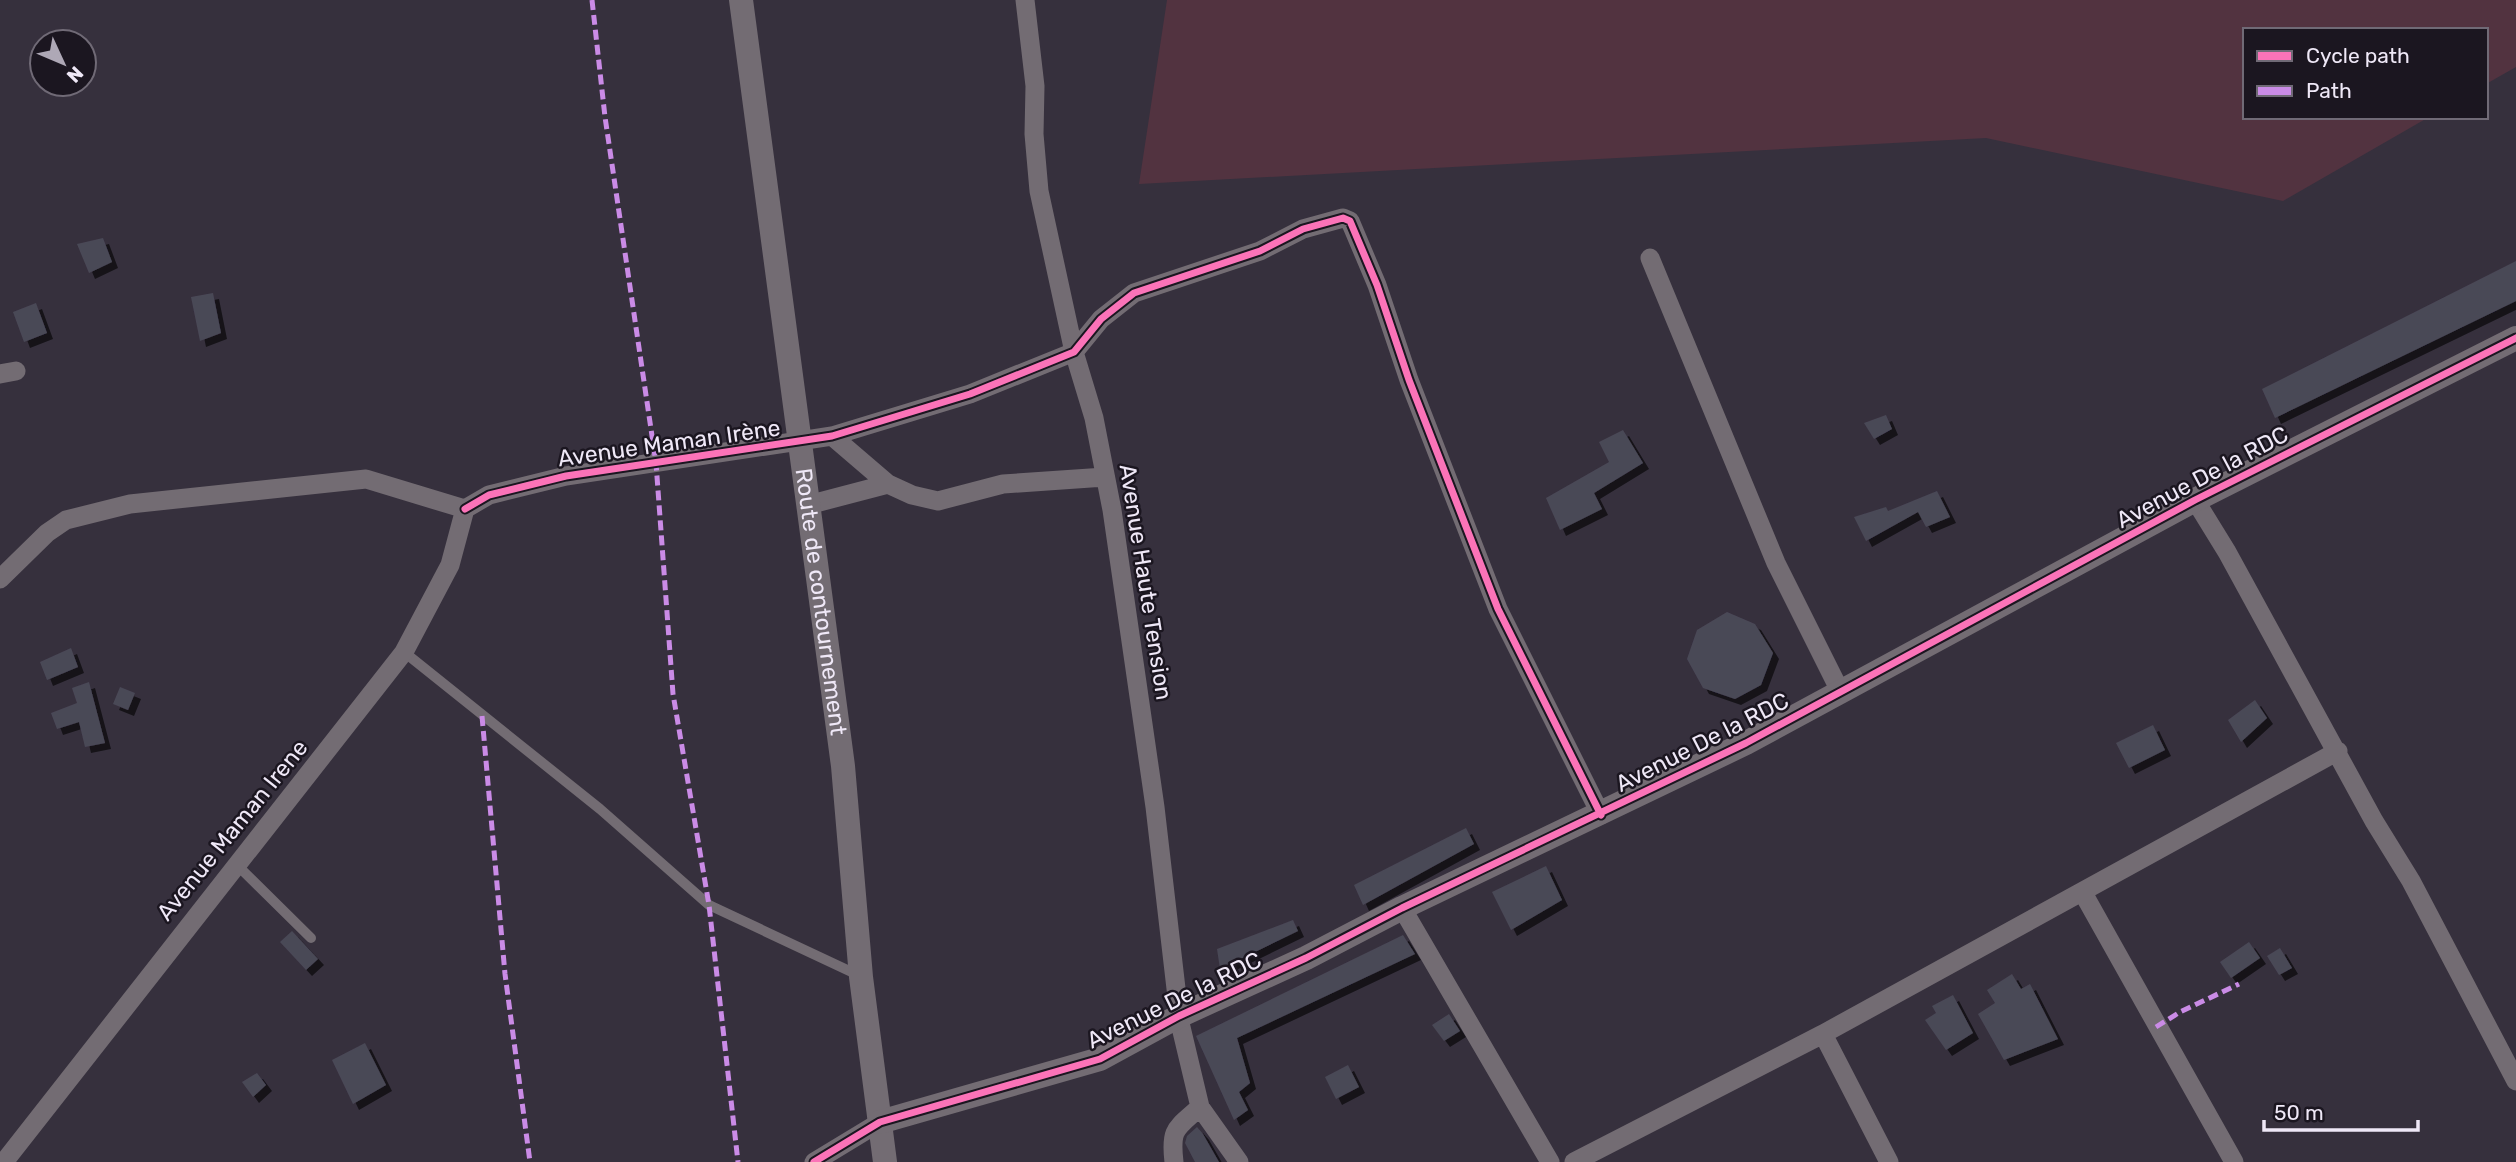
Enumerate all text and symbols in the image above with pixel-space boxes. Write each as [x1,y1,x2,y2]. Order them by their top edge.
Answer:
north arrow [28,28,98,98]
legend [2243,28,2488,119]
text: Cycle path [2306,43,2410,68]
text: N [62,62,88,87]
text: Path [2306,78,2352,103]
street label: Avenue Maman Irène [556,414,782,472]
street label: Avenue De la RDC [2111,420,2293,534]
street label: Avenue Haute Tension [1114,462,1178,702]
street label: Route de contournement [789,466,853,737]
street label: Avenue De la RDC [1611,686,1793,798]
street label: Avenue Maman Irene [151,734,313,926]
street label: Avenue De la RDC [1082,946,1266,1054]
scale bar [2264,1088,2418,1132]
text: 50 m [2274,1100,2324,1125]

